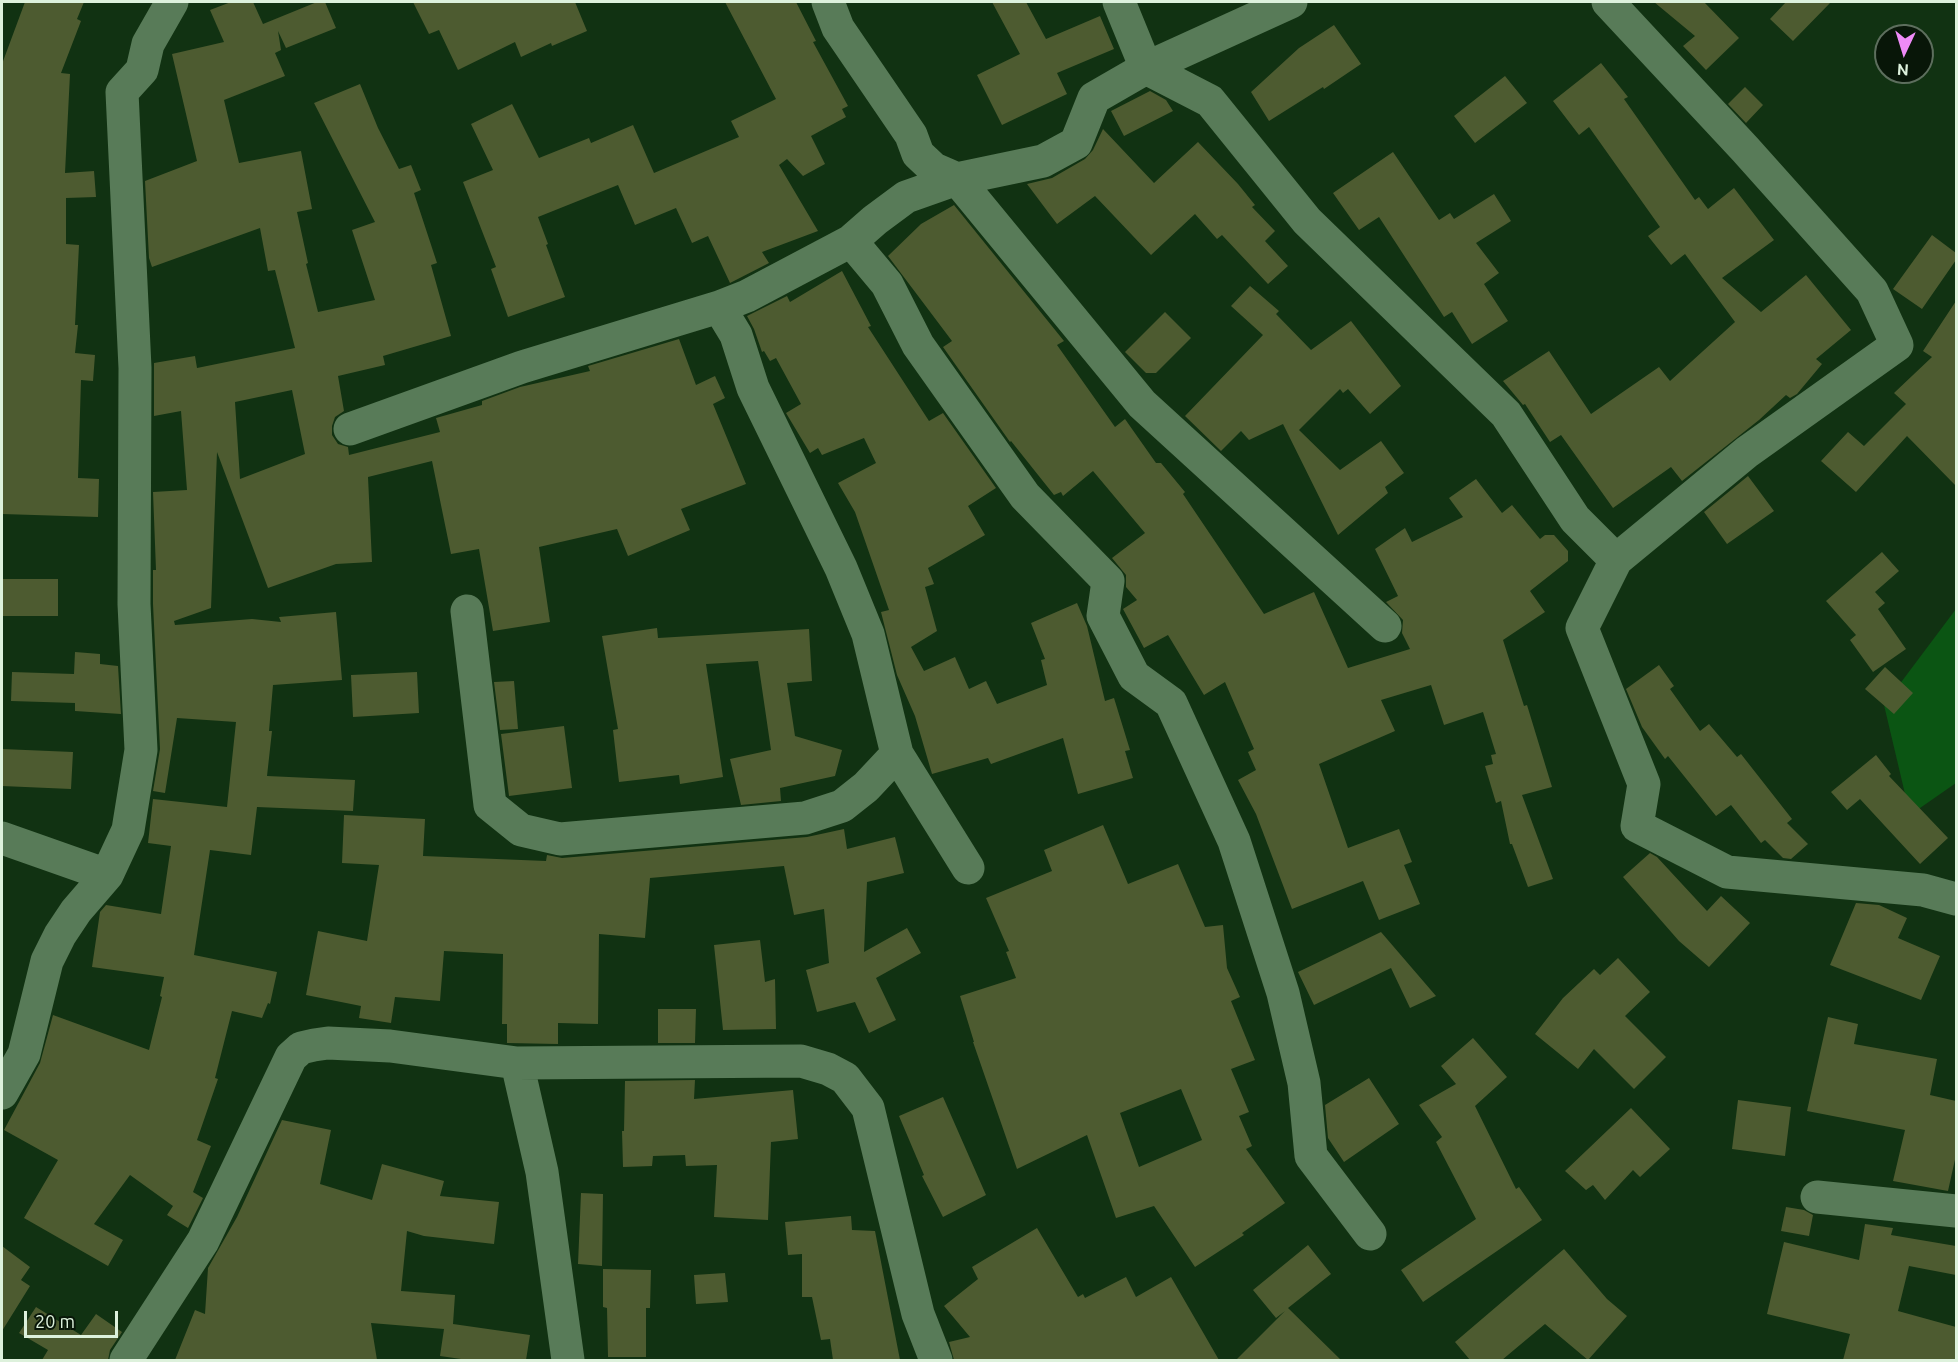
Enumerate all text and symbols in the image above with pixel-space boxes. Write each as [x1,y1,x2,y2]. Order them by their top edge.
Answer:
north arrow [1874,24,1934,84]
text: N [1896,61,1909,79]
scale bar [27,1299,122,1337]
text: 20 m [35,1311,75,1331]

